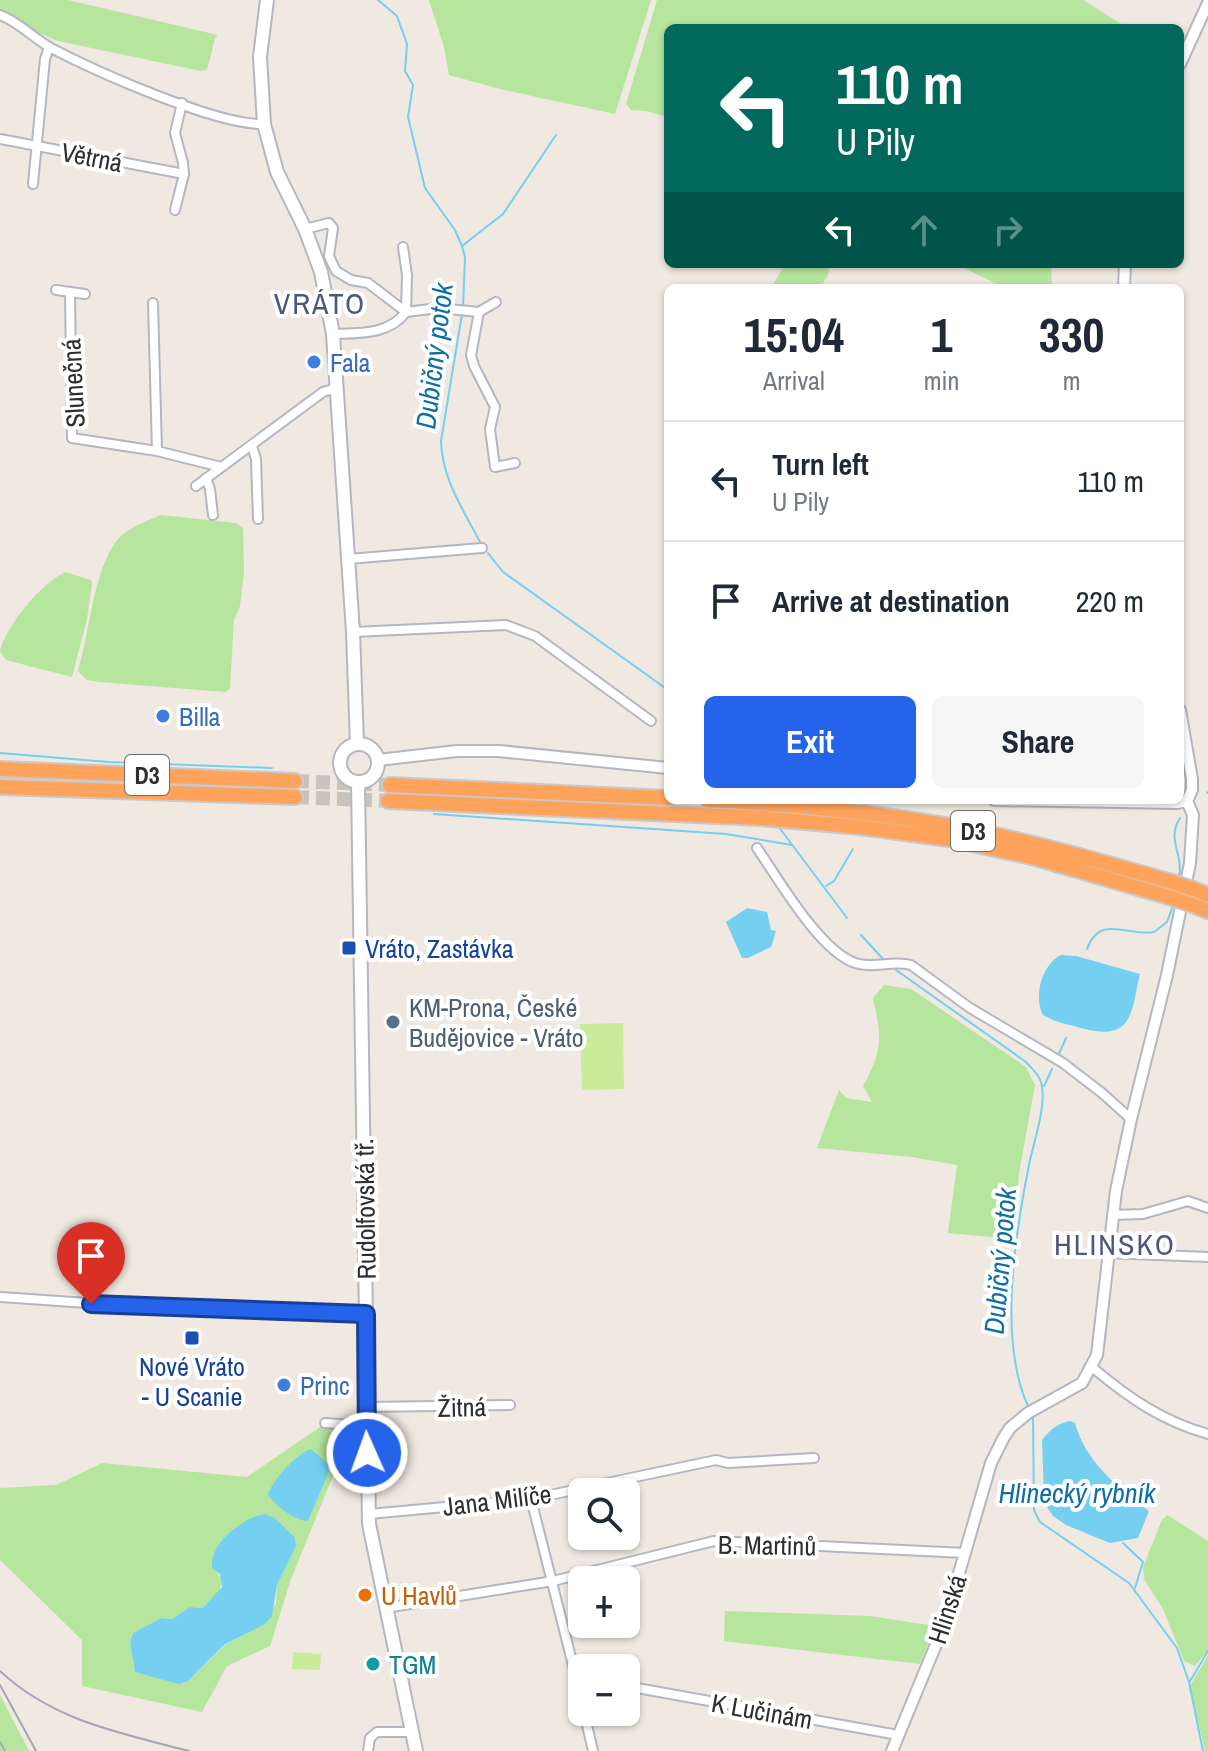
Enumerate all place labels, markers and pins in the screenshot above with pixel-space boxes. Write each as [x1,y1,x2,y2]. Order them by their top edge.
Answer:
place label: Fala [330,345,371,380]
marker: Fala [305,353,323,371]
place label: Billa [179,699,221,734]
marker: Billa [154,707,172,725]
place label: Vráto, Zastávka [365,931,514,966]
marker: Vráto, Zastávka [340,939,358,957]
place label: KM-Prona, České Budějovice - Vráto [409,990,584,1055]
marker: KM-Prona, České Budějovice - Vráto [384,1013,402,1031]
pin [57,1222,125,1304]
marker: Nové Vráto - U Scanie [183,1329,201,1347]
place label: Nové Vráto - U Scanie [139,1349,245,1414]
place label: Princ [300,1368,350,1403]
marker: Princ [275,1376,293,1394]
place label: U Havlů [381,1578,457,1613]
marker: U Havlů [356,1586,374,1604]
place label: TGM [389,1647,436,1682]
marker: TGM [364,1655,382,1673]

